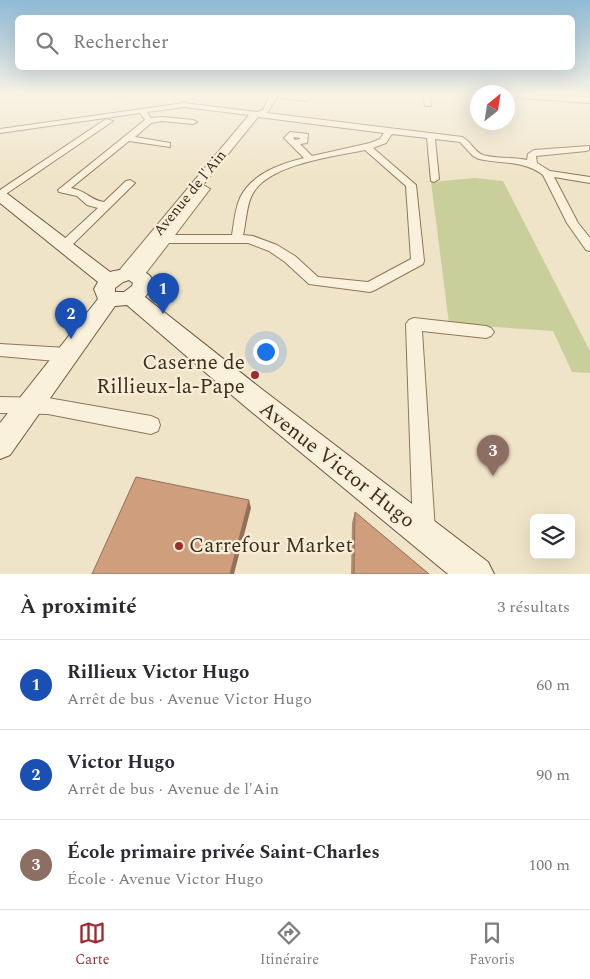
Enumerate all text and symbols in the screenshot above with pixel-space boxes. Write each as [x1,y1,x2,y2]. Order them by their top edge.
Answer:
search box [15,15,575,70]
text: Rechercher [73,28,169,57]
icon: search [33,29,61,57]
north arrow [470,85,515,130]
street label: Avenue de l'Ain [148,145,232,241]
pin: 1 [147,273,179,314]
pin: 2 [55,298,87,339]
your location [253,339,279,365]
place label: Caserne de Rillieux-la-Pape [96,347,245,403]
marker: Caserne de Rillieux-la-Pape [249,369,261,381]
street label: Avenue Victor Hugo [252,394,422,536]
pin: 3 [477,435,509,476]
map controls [530,514,575,559]
button: layers [530,514,575,559]
place label: Carrefour Market [189,530,353,562]
marker: Carrefour Market [173,540,185,552]
text: À proximité [20,591,137,623]
text: 3 résultats [497,595,570,619]
text: Rillieux Victor Hugo [67,658,250,687]
text: 1 [32,673,40,697]
text: 60 m [536,673,570,697]
text: Arrêt de bus · Avenue Victor Hugo [67,687,312,711]
text: Victor Hugo [67,748,175,777]
text: 2 [32,763,40,787]
text: 90 m [536,763,570,787]
text: Arrêt de bus · Avenue de l'Ain [67,777,279,801]
text: École primaire privée Saint-Charles [67,838,380,867]
text: 3 [32,853,40,877]
text: 100 m [528,853,570,877]
text: École · Avenue Victor Hugo [67,867,263,891]
tab: Carte [75,919,110,970]
tab: Itinéraire [260,919,319,970]
tab: Favoris [469,919,515,970]

